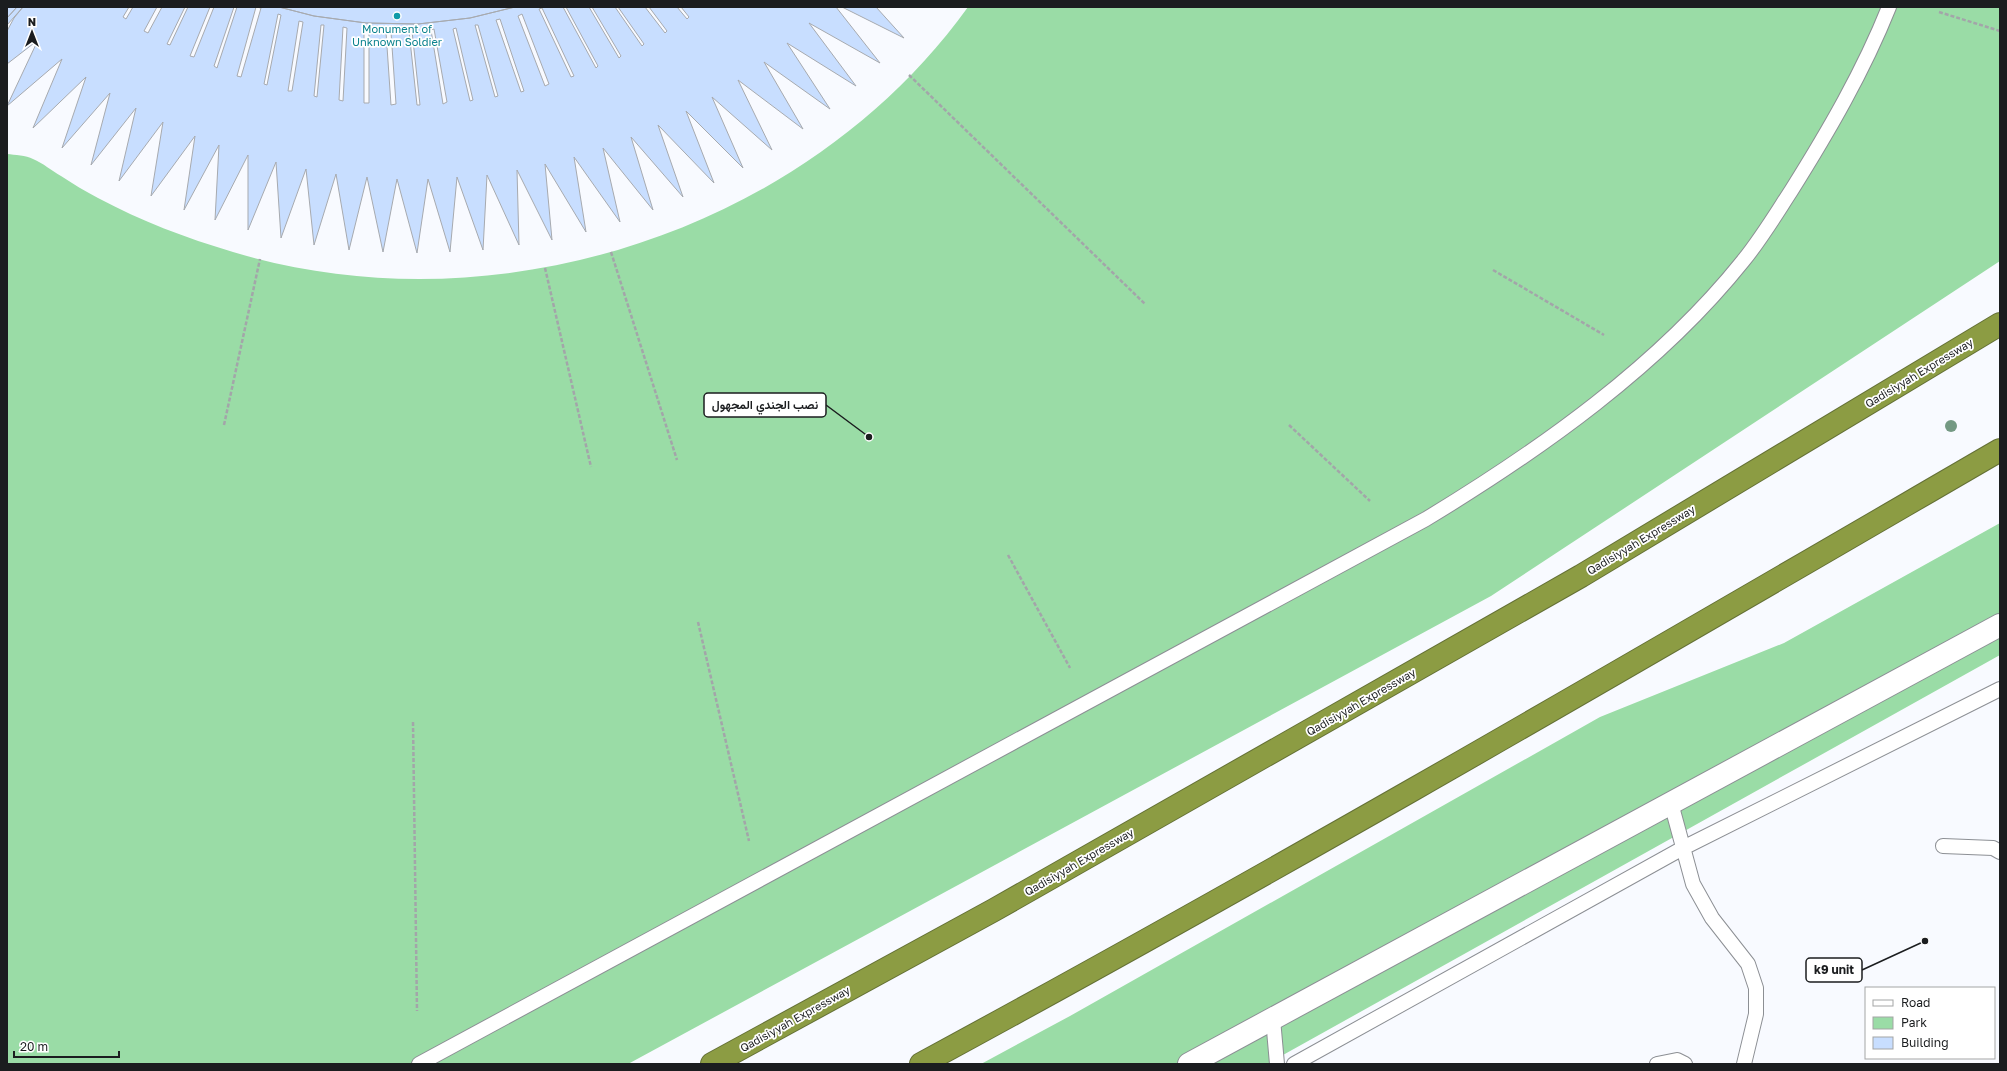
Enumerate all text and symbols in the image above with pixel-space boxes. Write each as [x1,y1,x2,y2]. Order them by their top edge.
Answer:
marker: Monument of Unknown Soldier [392,11,402,21]
north arrow [12,12,52,52]
text: N [28,15,36,28]
place label: Monument of Unknown Soldier [352,22,443,48]
street label: Qadisiyyah Expressway [1862,335,1975,410]
callout: نصب الجندي المجهول [704,393,826,417]
text: نصب الجندي المجهول [712,397,819,415]
street label: Qadisiyyah Expressway [1584,502,1697,577]
street label: Qadisiyyah Expressway [1304,665,1417,738]
street label: Qadisiyyah Expressway [1022,825,1135,898]
callout: k9 unit [1806,958,1862,982]
text: k9 unit [1814,962,1854,977]
street label: Qadisiyyah Expressway [738,983,852,1054]
legend [1865,987,1995,1059]
text: Road [1901,995,1930,1010]
text: Park [1901,1015,1927,1030]
scale bar [14,1033,119,1059]
text: Building [1901,1035,1949,1050]
text: 20 m [20,1039,48,1054]

